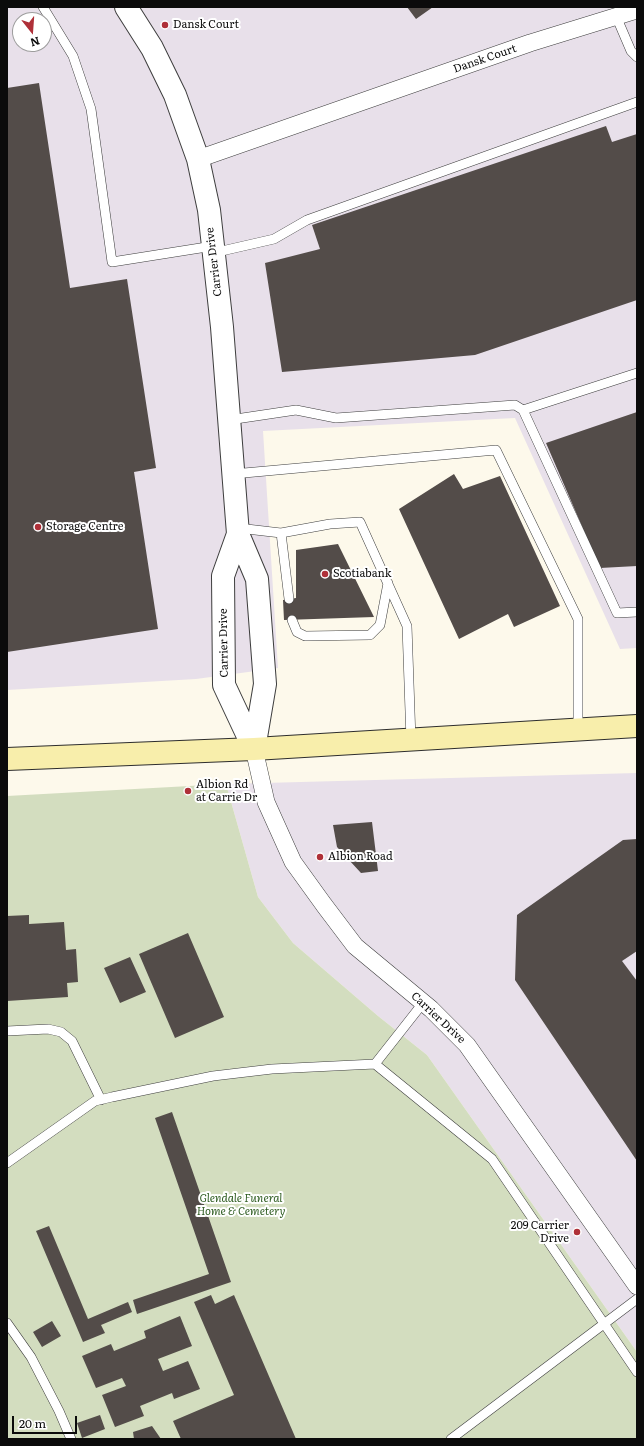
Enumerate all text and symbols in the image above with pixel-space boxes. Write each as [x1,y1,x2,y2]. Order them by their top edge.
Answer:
north arrow [12,12,52,52]
place label: Dansk Court [173,18,239,32]
marker: Dansk Court [160,20,170,30]
text: N [28,34,42,52]
street label: Dansk Court [452,42,518,76]
street label: Carrier Drive [203,227,225,297]
place label: Storage Centre [46,520,123,534]
marker: Storage Centre [33,522,43,532]
place label: Scotiabank [333,567,391,581]
marker: Scotiabank [320,569,330,579]
street label: Carrier Drive [217,608,231,678]
place label: Albion Rd at Carrie Dr [196,778,257,804]
marker: Albion Rd at Carrie Dr [183,786,193,796]
place label: Albion Road [328,850,393,864]
marker: Albion Road [315,852,325,862]
street label: Carrier Drive [408,990,468,1046]
park label: Glendale Funeral Home & Cemetery [197,1192,285,1218]
place label: 209 Carrier Drive [511,1219,569,1245]
marker: 209 Carrier Drive [572,1227,582,1237]
scale bar [14,1408,79,1434]
text: 20 m [19,1414,46,1432]

